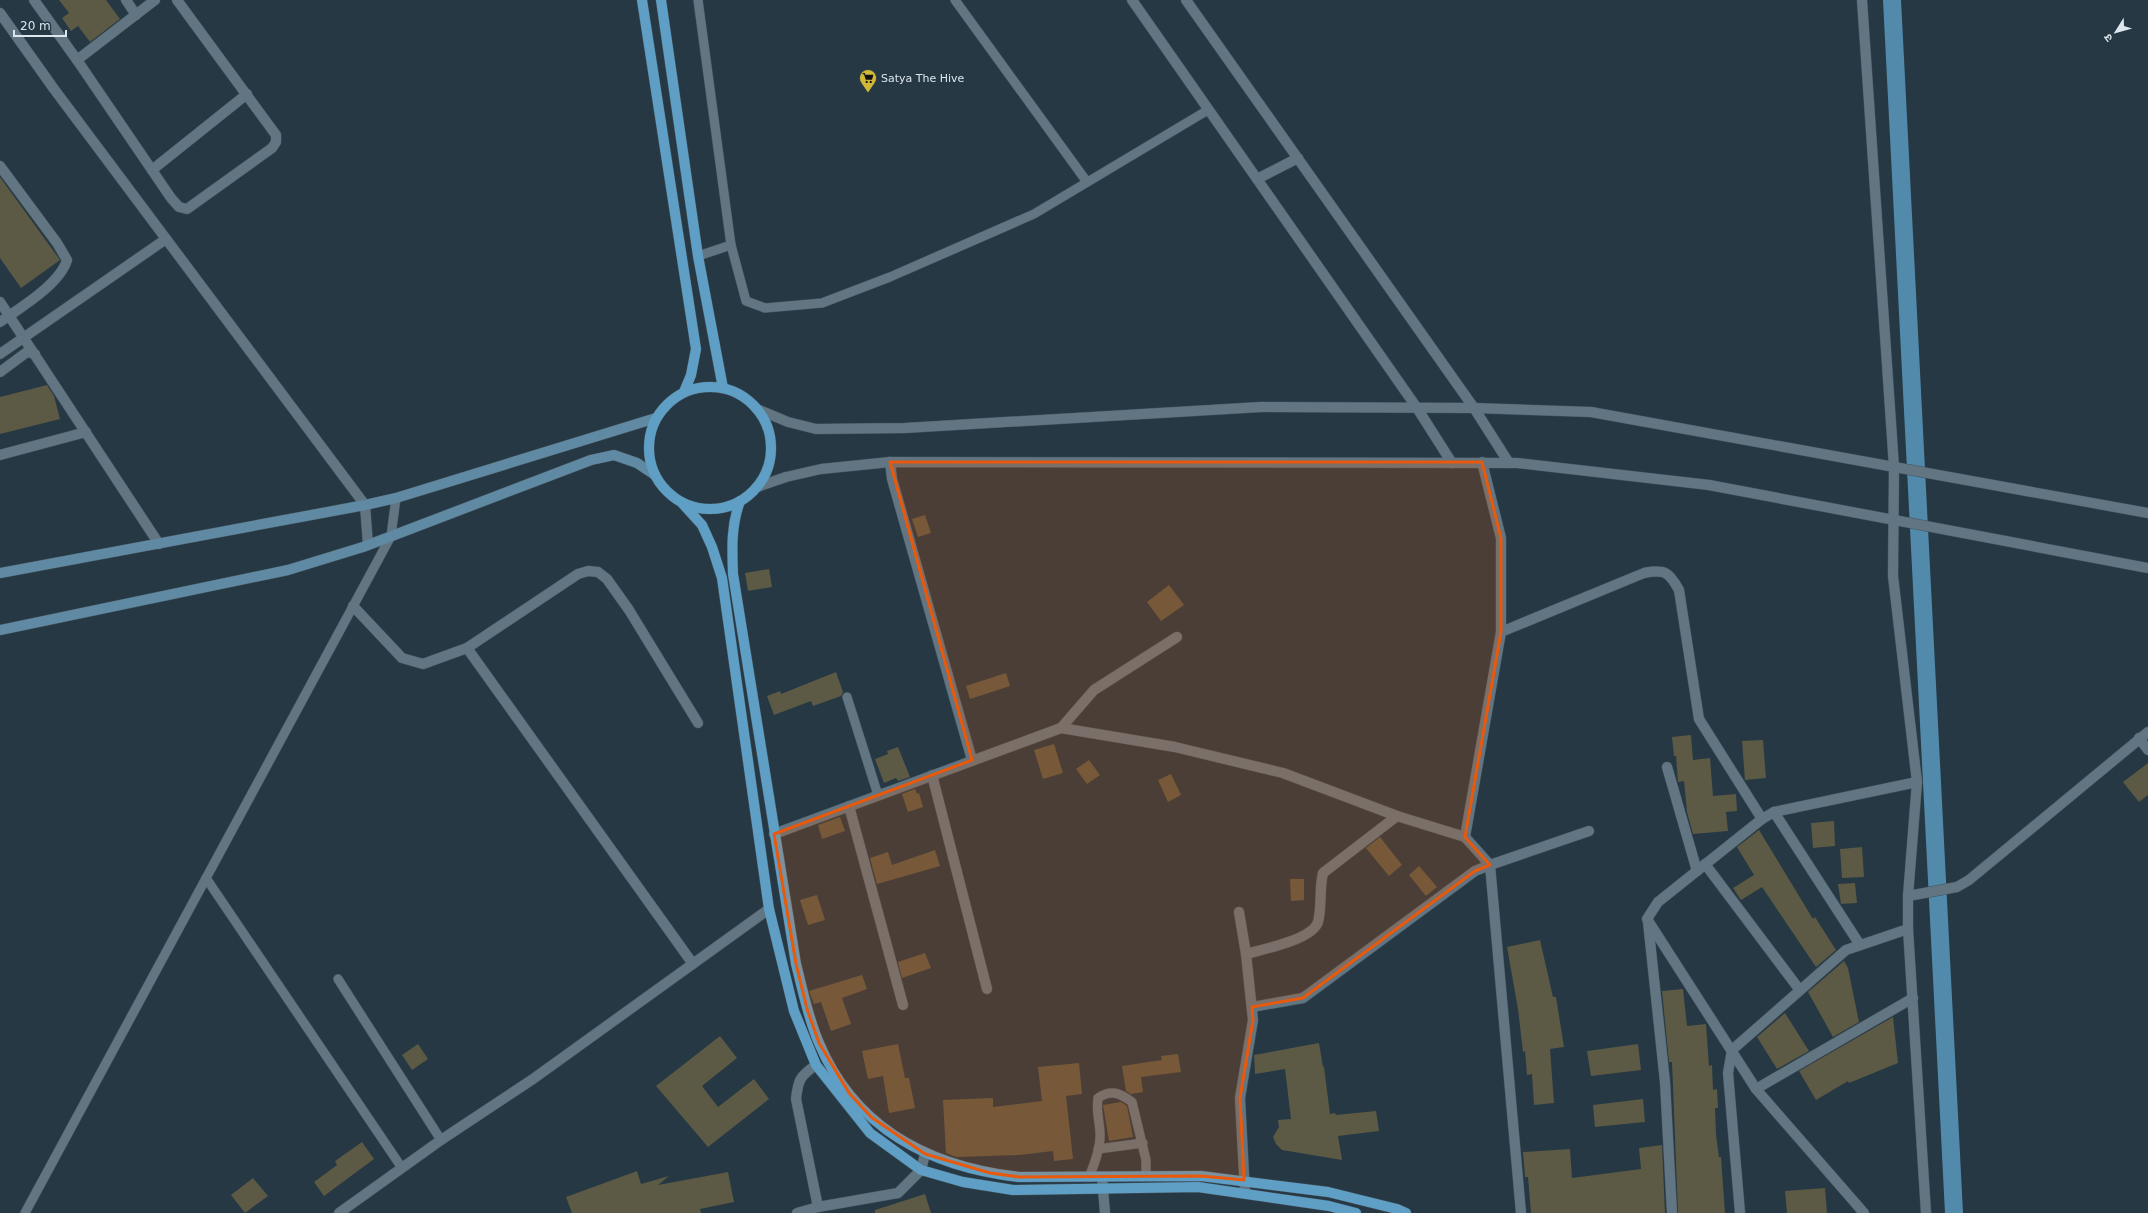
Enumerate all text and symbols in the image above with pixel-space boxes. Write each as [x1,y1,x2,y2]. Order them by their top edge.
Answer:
scale bar [14,12,66,38]
north arrow [2096,12,2136,52]
text: 20 m [20,19,51,33]
text: उ [2101,31,2116,44]
supermarket icon: Satya The Hive [858,68,878,93]
place label: Satya The Hive [881,72,965,85]

